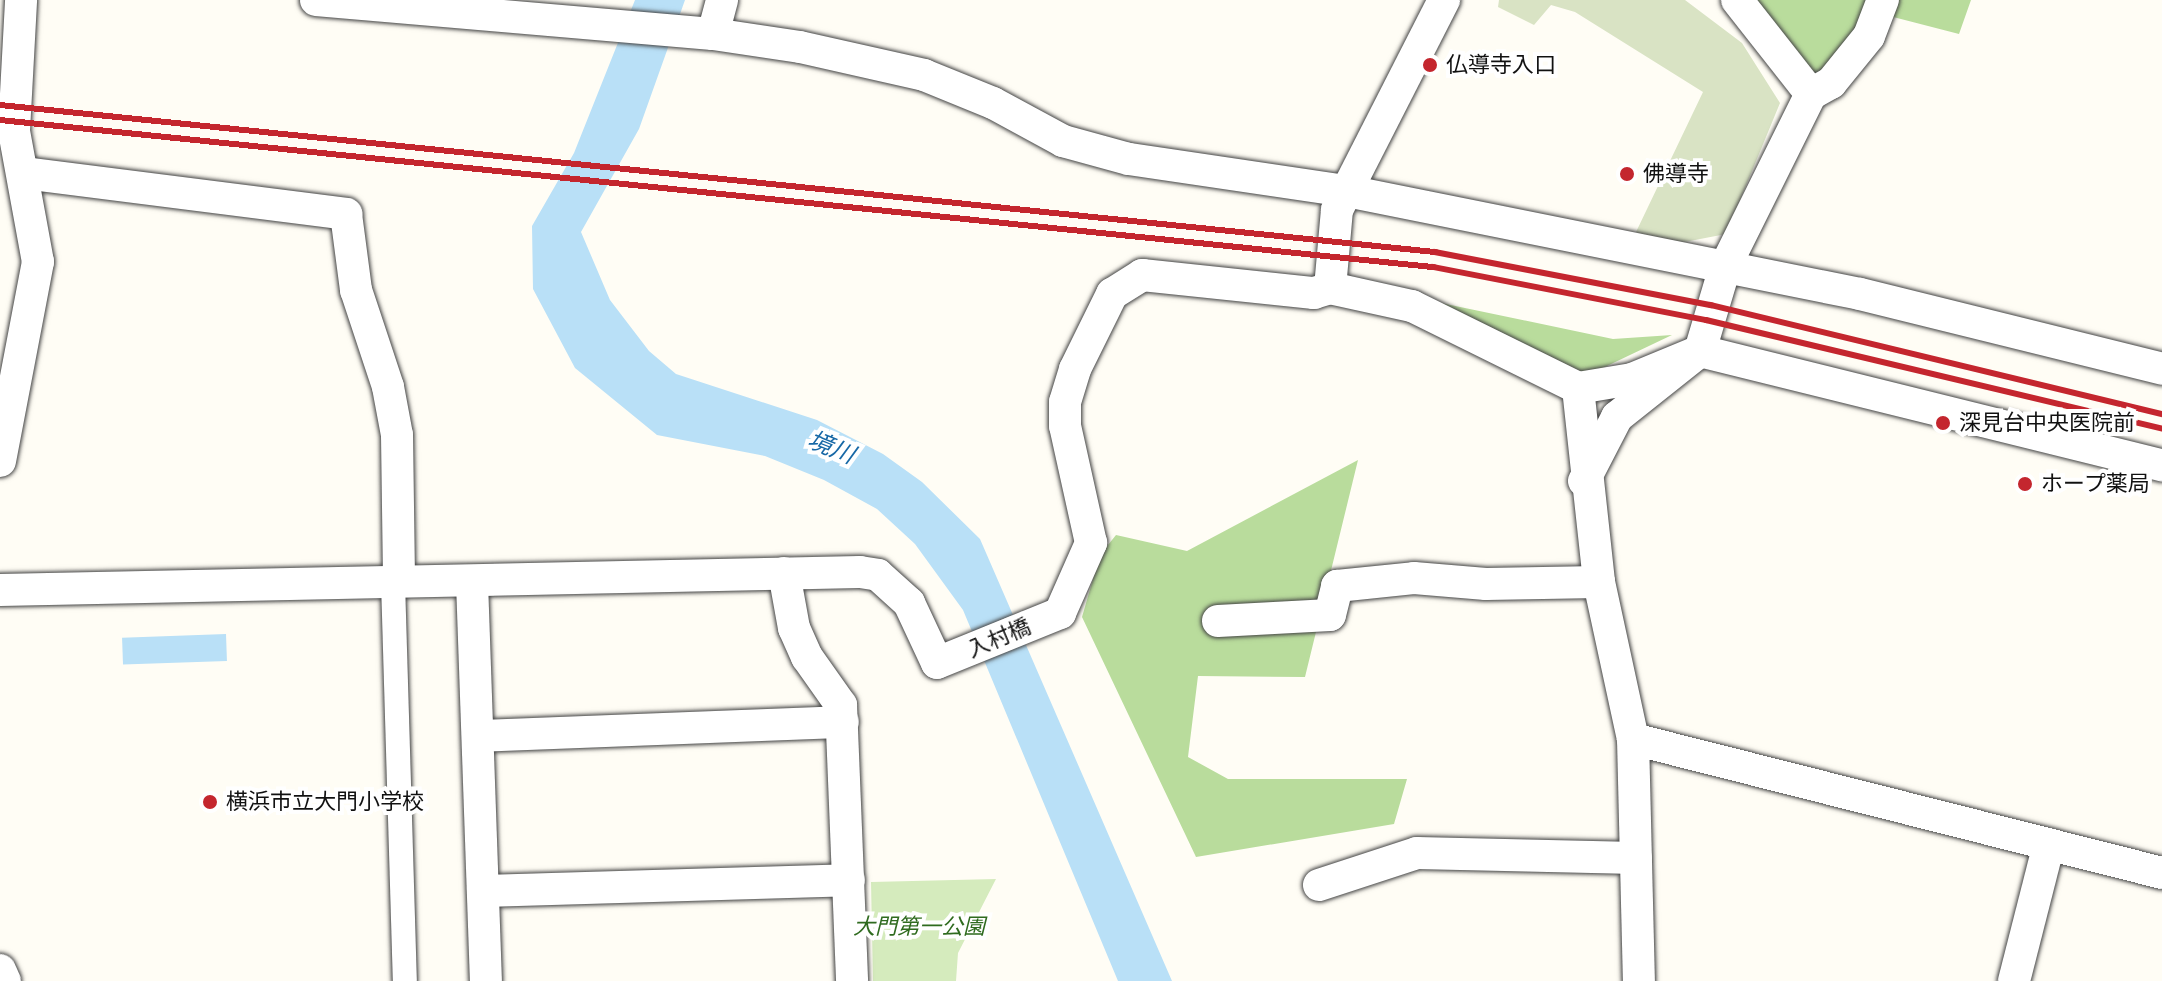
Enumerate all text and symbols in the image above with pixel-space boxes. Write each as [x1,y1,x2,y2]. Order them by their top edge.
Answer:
place label: 仏導寺入口 [1446,52,1556,78]
marker: 仏導寺入口 [1421,56,1439,74]
place label: 佛導寺 [1643,161,1709,187]
marker: 佛導寺 [1618,165,1636,183]
place label: 深見台中央医院前 [1959,410,2135,436]
marker: 深見台中央医院前 [1934,414,1952,432]
water label: 境川 [803,426,859,470]
place label: ホープ薬局 [2041,471,2151,497]
marker: ホープ薬局 [2016,475,2034,493]
street label: 入村橋 [963,613,1035,663]
place label: 横浜市立大門小学校 [226,789,424,815]
marker: 横浜市立大門小学校 [201,793,219,811]
park label: 大門第一公園 [853,914,985,940]

